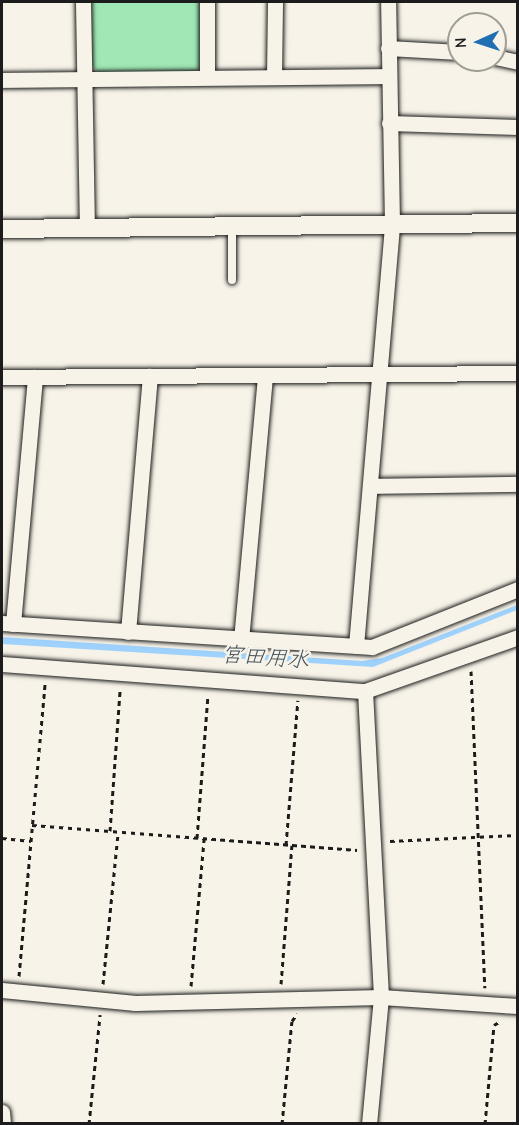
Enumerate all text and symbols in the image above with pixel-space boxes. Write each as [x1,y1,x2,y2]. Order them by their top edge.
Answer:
north arrow [447,12,507,72]
text: N [452,37,470,49]
water label: 宮田用水 [220,642,310,674]

